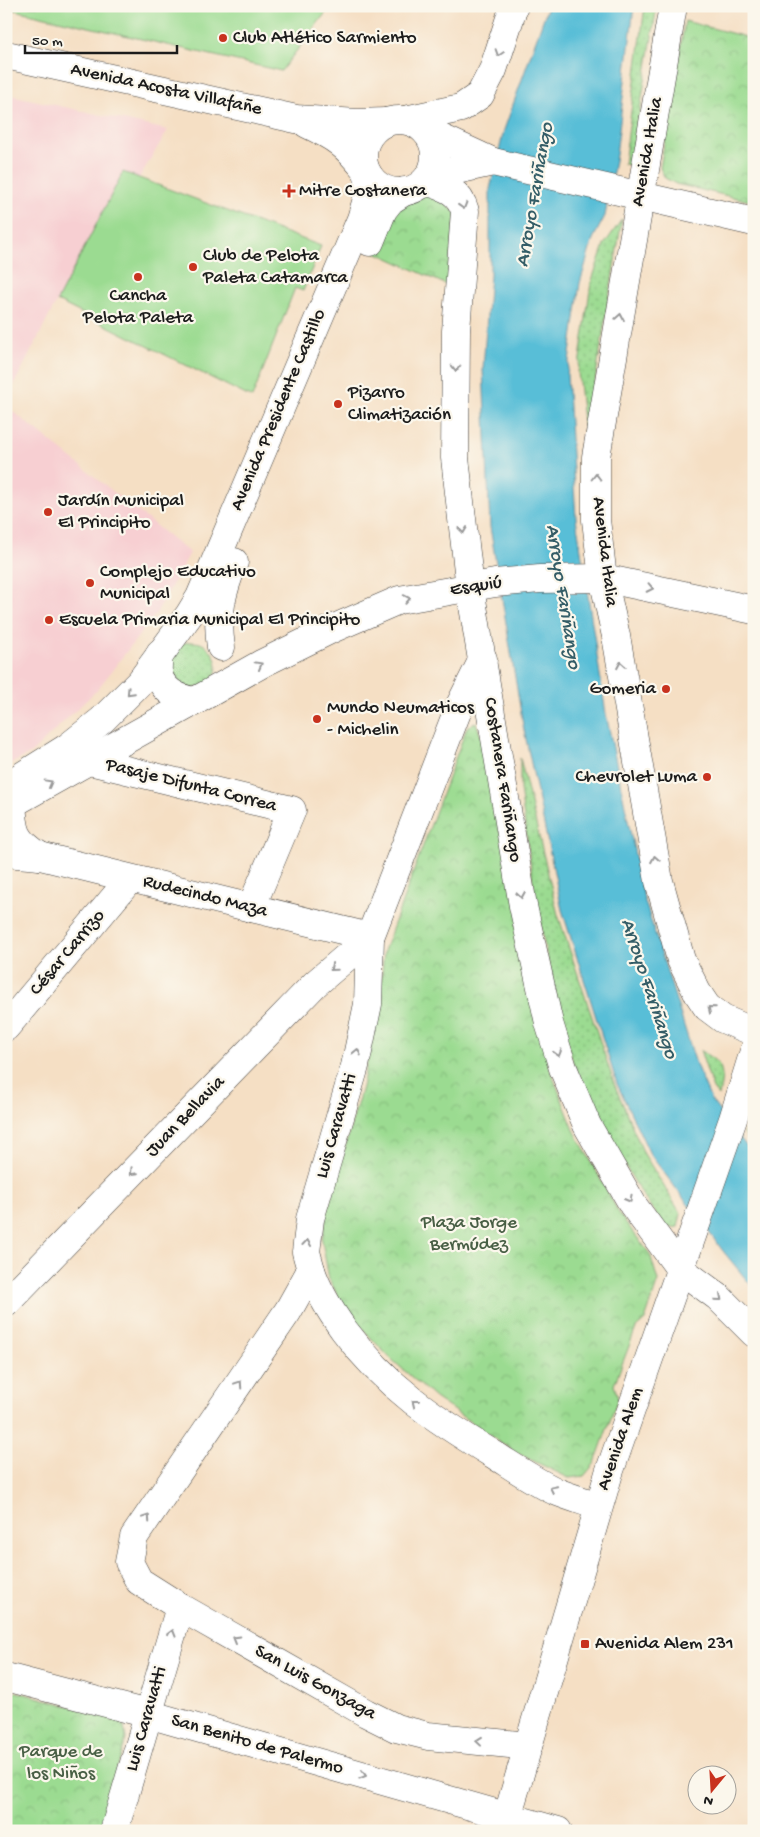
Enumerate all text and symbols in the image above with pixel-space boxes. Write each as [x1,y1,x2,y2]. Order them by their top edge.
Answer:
scale bar [25,22,178,54]
place label: Club Atlético Sarmiento [233,27,417,50]
marker: Club Atlético Sarmiento [217,32,229,44]
text: 50 m [32,33,63,51]
one-way arrow [494,48,504,56]
street label: Avenida Acosta Villafañe [68,58,264,122]
street label: Avenida Italia [627,94,669,208]
water label: Arroyo Fariñango [512,120,560,269]
place label: Mitre Costanera [299,180,428,203]
marker: Mitre Costanera [283,185,295,197]
one-way arrow [457,202,467,210]
place label: Club de Pelota Paleta Catamarca [202,245,349,290]
marker: Club de Pelota Paleta Catamarca [187,261,199,273]
marker: Cancha Pelota Paleta [132,271,144,283]
place label: Cancha Pelota Paleta [82,285,195,330]
street label: Avenida Presidente Castillo [226,306,332,514]
one-way arrow [614,312,624,321]
one-way arrow [451,364,461,372]
place label: Pizarro Climatización [347,382,451,427]
marker: Pizarro Climatización [332,398,344,410]
one-way arrow [591,473,601,480]
place label: Jardín Municipal El Principito [58,490,184,535]
street label: Avenida Italia [586,496,622,610]
marker: Jardín Municipal El Principito [42,506,54,518]
water label: Arroyo Fariñango [539,523,585,672]
one-way arrow [457,526,468,534]
place label: Complejo Educativo Municipal [100,561,256,606]
street label: Esquiú [448,572,504,602]
marker: Complejo Educativo Municipal [84,577,96,589]
one-way arrow [646,582,655,593]
one-way arrow [402,594,411,605]
place label: Escuela Primaria Municipal El Principito [59,609,361,632]
marker: Escuela Primaria Municipal El Principito [43,614,55,626]
one-way arrow [616,660,626,669]
one-way arrow [253,662,262,672]
place label: Gomeria [589,678,657,701]
marker: Gomeria [660,683,672,695]
one-way arrow [127,686,136,695]
street label: Costanera Fariñango [478,696,526,864]
place label: Mundo Neumaticos - Michelin [327,697,475,742]
marker: Mundo Neumaticos - Michelin [311,713,323,725]
street label: Pasaje Difunta Correa [102,753,280,819]
place label: Chevrolet Luma [576,766,698,789]
marker: Chevrolet Luma [701,771,713,783]
one-way arrow [44,780,53,790]
one-way arrow [650,855,660,864]
street label: Rudecindo Maza [140,870,271,924]
one-way arrow [515,891,526,899]
street label: César Carrizo [25,905,111,1001]
water label: Arroyo Fariñango [615,916,682,1063]
one-way arrow [330,963,339,971]
one-way arrow [708,1007,717,1015]
one-way arrow [352,1047,362,1056]
one-way arrow [553,1048,563,1056]
street label: Juan Bellavia [141,1070,232,1163]
street label: Luis Caravatti [311,1071,363,1181]
one-way arrow [130,1166,139,1175]
one-way arrow [622,1193,632,1202]
park label: Plaza Jorge Bermúdez [420,1212,517,1257]
one-way arrow [301,1238,312,1246]
one-way arrow [713,1293,722,1302]
one-way arrow [233,1380,242,1389]
street label: Avenida Alem [593,1384,650,1494]
one-way arrow [412,1400,421,1408]
one-way arrow [549,1485,558,1495]
one-way arrow [141,1514,150,1524]
one-way arrow [166,1628,177,1637]
place label: Avenida Alem 231 [595,1633,734,1656]
one-way arrow [232,1635,241,1645]
marker: Avenida Alem 231 [579,1638,591,1650]
street label: San Luis Gonzaga [250,1640,381,1727]
street label: Luis Caravatti [121,1664,173,1774]
street label: San Benito de Palermo [168,1709,346,1781]
one-way arrow [475,1736,483,1747]
park label: Parque de los Niños [18,1741,103,1786]
north arrow [688,1764,738,1814]
one-way arrow [359,1770,367,1780]
text: N [702,1790,716,1809]

